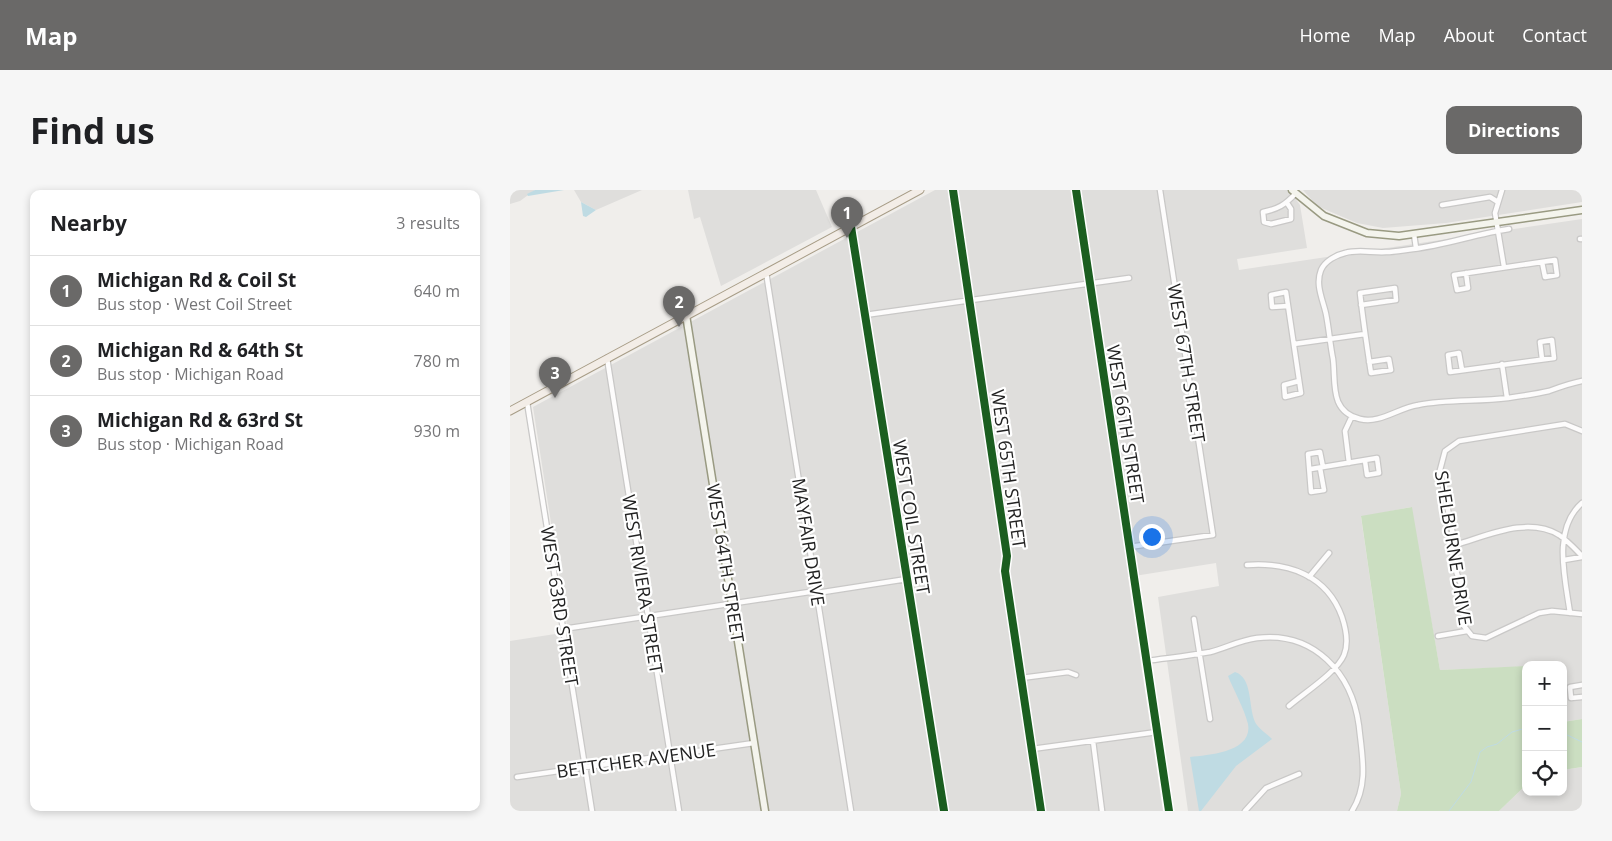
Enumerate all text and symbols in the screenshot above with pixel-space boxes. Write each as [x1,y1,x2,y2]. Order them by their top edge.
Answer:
text: Map [25,19,77,52]
text: Home [1300,23,1350,47]
text: Map [1378,23,1416,47]
text: About [1444,23,1494,47]
text: Contact [1522,23,1587,47]
button: Directions [1446,106,1582,154]
text: Find us [30,107,155,154]
pin: 1 [831,197,863,238]
text: Nearby [50,209,127,237]
text: 3 results [396,212,460,234]
text: Michigan Rd & Coil St [97,267,296,293]
text: 1 [61,280,71,302]
text: 640 m [414,280,460,302]
street label: WEST 67TH STREET [1163,282,1211,444]
pin: 2 [663,286,695,327]
text: Bus stop · West Coil Street [97,293,292,315]
text: Michigan Rd & 64th St [97,337,303,363]
street label: WEST 66TH STREET [1102,343,1150,505]
text: 2 [61,350,71,372]
text: 780 m [414,350,460,372]
pin: 3 [539,357,571,398]
text: Bus stop · Michigan Road [97,363,284,385]
street label: WEST 65TH STREET [986,388,1032,550]
text: Michigan Rd & 63rd St [97,407,303,433]
text: 3 [61,420,71,442]
text: 930 m [414,420,460,442]
text: Bus stop · Michigan Road [97,433,284,455]
street label: WEST COIL STREET [888,438,936,596]
street label: SHELBURNE DRIVE [1430,469,1478,627]
street label: MAYFAIR DRIVE [787,476,831,608]
street label: WEST 64TH STREET [702,482,750,644]
street label: WEST RIVIERA STREET [617,493,669,675]
street label: WEST 63RD STREET [536,524,584,688]
your location [1139,524,1165,550]
map controls [1522,661,1567,796]
button: + [1522,661,1567,706]
button: − [1522,706,1567,751]
street label: BETTCHER AVENUE [555,737,717,783]
button: locate [1522,751,1567,796]

